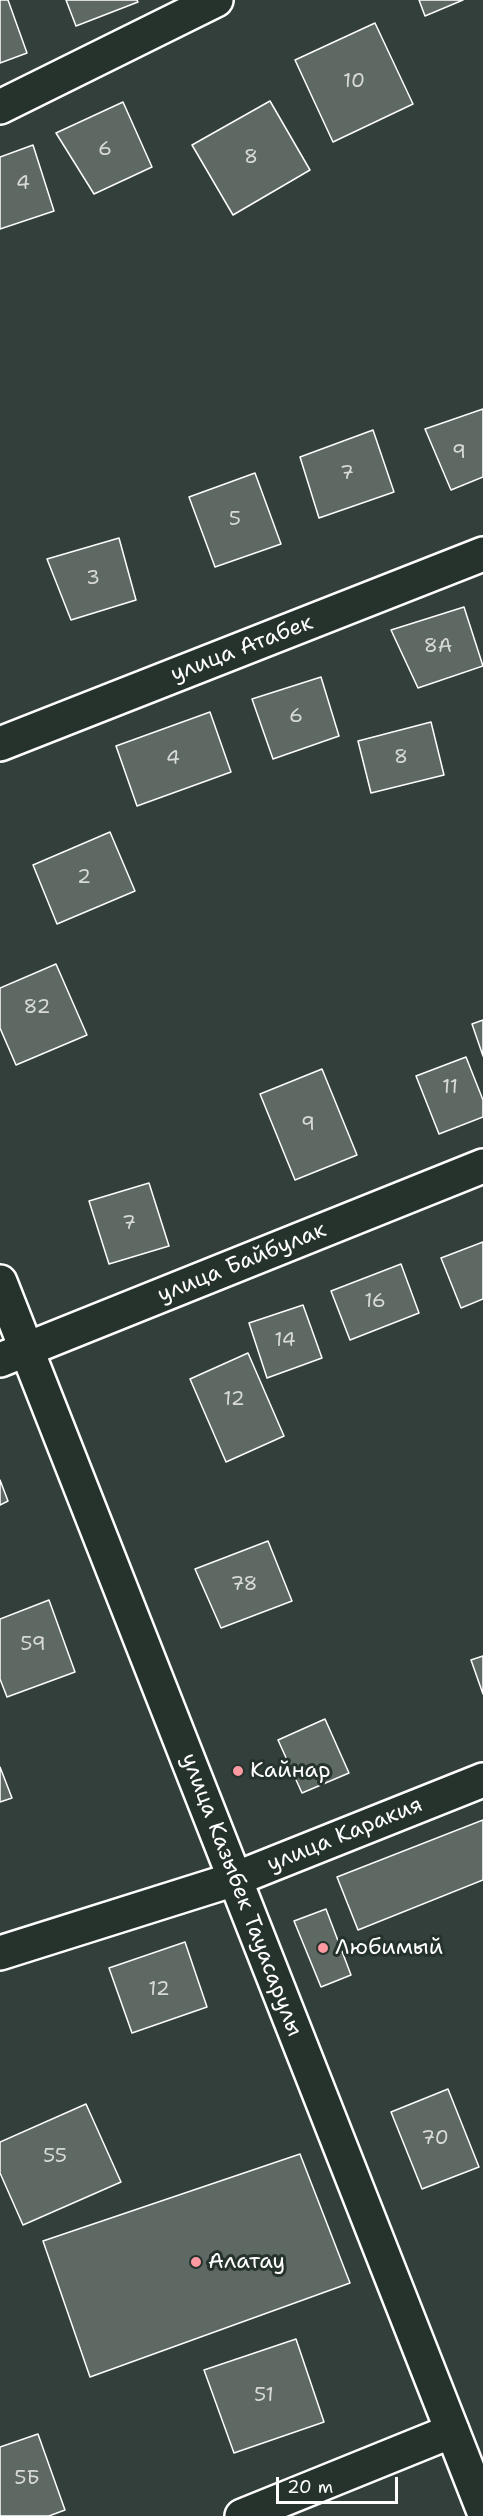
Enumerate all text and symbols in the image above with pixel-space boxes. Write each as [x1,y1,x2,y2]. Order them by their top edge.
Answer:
house number: 10 [343,70,365,94]
house number: 6 [98,138,112,162]
house number: 8 [244,146,258,170]
house number: 4 [16,172,30,196]
house number: 9 [452,441,466,465]
house number: 7 [340,462,354,486]
house number: 5 [229,508,241,532]
house number: 3 [86,567,100,591]
street label: улица Атабек [167,610,317,688]
house number: 8А [424,635,452,659]
house number: 6 [289,705,303,729]
house number: 8 [394,746,408,770]
house number: 4 [166,747,180,771]
house number: 2 [77,866,91,890]
house number: 82 [24,996,50,1020]
house number: 11 [442,1076,458,1100]
house number: 9 [301,1113,315,1137]
house number: 7 [122,1212,136,1236]
street label: улица Байбулак [154,1217,330,1309]
house number: 16 [364,1290,386,1314]
house number: 14 [274,1329,296,1353]
house number: 12 [223,1388,245,1412]
house number: 78 [230,1573,258,1597]
house number: 59 [20,1633,46,1657]
street label: улица Казыбек Тауасарулы [175,1750,307,2040]
place label: Кайнар [250,1758,331,1784]
marker: Кайнар [231,1764,245,1778]
street label: улица Каракия [264,1792,426,1878]
place label: Любимый [335,1935,443,1961]
marker: Любимый [316,1941,330,1955]
house number: 12 [148,1978,170,2002]
house number: 70 [421,2127,449,2151]
house number: 55 [43,2145,67,2169]
place label: Алатау [208,2249,285,2275]
marker: Алатау [189,2255,203,2269]
house number: 51 [254,2384,274,2408]
scale bar [279,2465,400,2503]
house number: 5Б [14,2467,40,2491]
text: 20 m [287,2475,333,2499]

